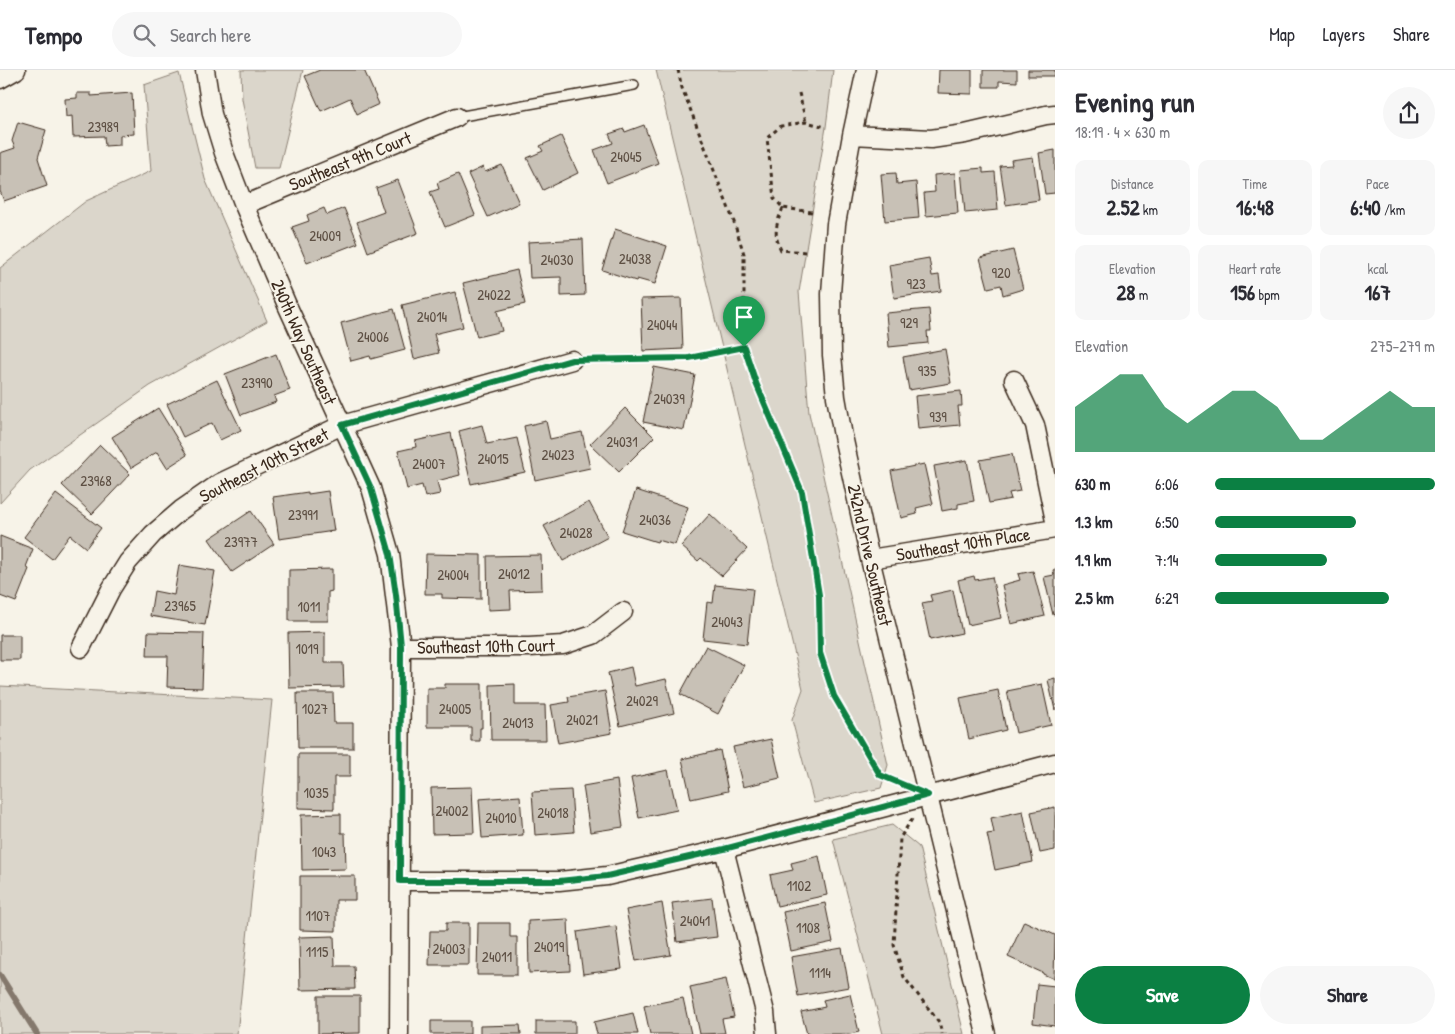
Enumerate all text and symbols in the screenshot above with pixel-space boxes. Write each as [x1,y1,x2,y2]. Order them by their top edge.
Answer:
search box [112,12,462,57]
text: Tempo [25,19,82,51]
icon: search [130,21,158,49]
text: Search here [170,22,251,48]
text: Map [1269,22,1295,47]
text: Layers [1323,22,1365,47]
text: Share [1393,22,1430,47]
text: Evening run [1075,83,1195,121]
button: share [1383,87,1435,139]
house number: 23989 [87,116,119,137]
text: 18:19 · 4 × 630 m [1075,121,1170,143]
street label: Southeast 9th Court [285,125,416,197]
house number: 24045 [610,146,642,167]
text: Distance [1111,174,1154,193]
text: Time [1243,174,1267,193]
text: Pace [1366,174,1389,193]
text: 2.52 [1107,193,1140,222]
text: 16:48 [1236,193,1274,222]
text: 6:40 [1350,193,1381,222]
text: km [1140,200,1158,219]
text: /km [1381,200,1405,219]
house number: 24009 [309,225,341,246]
house number: 24038 [619,248,651,269]
house number: 24030 [541,249,574,270]
text: Elevation [1109,259,1156,278]
text: Heart rate [1229,259,1281,278]
text: kcal [1367,259,1388,278]
house number: 920 [991,262,1011,283]
house number: 923 [906,273,926,294]
street label: 240th Way Southeast [265,275,343,409]
text: 28 [1116,278,1135,307]
text: 156 [1230,278,1255,307]
text: 167 [1364,278,1391,307]
house number: 24022 [477,284,511,305]
text: m [1135,285,1148,304]
text: bpm [1255,285,1280,304]
pin [723,296,765,347]
icon: arrive [730,303,758,331]
house number: 24014 [417,306,448,327]
house number: 929 [900,312,919,333]
house number: 24044 [647,314,678,335]
house number: 24006 [357,326,389,347]
text: Elevation [1075,335,1128,357]
text: 275–279 m [1370,335,1435,357]
house number: 935 [918,360,937,381]
house number: 23990 [241,372,273,393]
house number: 24039 [653,388,685,409]
house number: 939 [929,406,947,427]
street label: Southeast 10th Street [195,421,334,508]
house number: 24031 [606,431,638,452]
house number: 24023 [541,444,575,465]
house number: 24015 [477,448,509,469]
house number: 24007 [412,453,446,474]
house number: 23968 [80,470,112,491]
text: 630 m [1075,473,1110,495]
text: 6:06 [1155,473,1179,495]
street label: 242nd Drive Southeast [842,482,899,629]
house number: 23991 [288,504,318,525]
house number: 24036 [639,509,671,530]
text: 1.3 km [1075,511,1113,533]
text: 6:50 [1155,511,1179,533]
street label: Southeast 10th Place [894,521,1032,567]
house number: 24028 [560,522,592,543]
house number: 23977 [224,531,258,552]
text: 1.9 km [1075,549,1111,571]
text: 7:14 [1155,549,1178,571]
house number: 24012 [498,563,530,584]
house number: 24004 [437,564,469,585]
text: 2.5 km [1075,587,1114,609]
text: 6:29 [1155,587,1178,609]
house number: 23965 [164,595,196,616]
house number: 1011 [297,596,321,617]
house number: 24043 [711,611,743,632]
street label: Southeast 10th Court [417,632,556,660]
house number: 1019 [295,638,319,659]
house number: 24029 [626,690,658,711]
house number: 1027 [302,698,328,719]
house number: 24005 [439,698,472,719]
house number: 24021 [566,709,598,730]
house number: 24013 [502,712,534,733]
house number: 1035 [303,782,329,803]
house number: 24002 [435,800,469,821]
house number: 24018 [537,802,569,823]
house number: 24010 [485,807,517,828]
house number: 1043 [312,841,337,862]
house number: 1102 [787,875,811,896]
house number: 1107 [305,905,331,926]
house number: 24041 [680,910,710,931]
house number: 1108 [796,917,820,938]
house number: 24019 [534,936,565,957]
house number: 24003 [433,938,466,959]
house number: 1115 [306,941,329,962]
house number: 24011 [482,946,512,967]
house number: 1114 [809,962,831,983]
button: Save [1075,966,1250,1024]
button: Share [1260,966,1435,1024]

